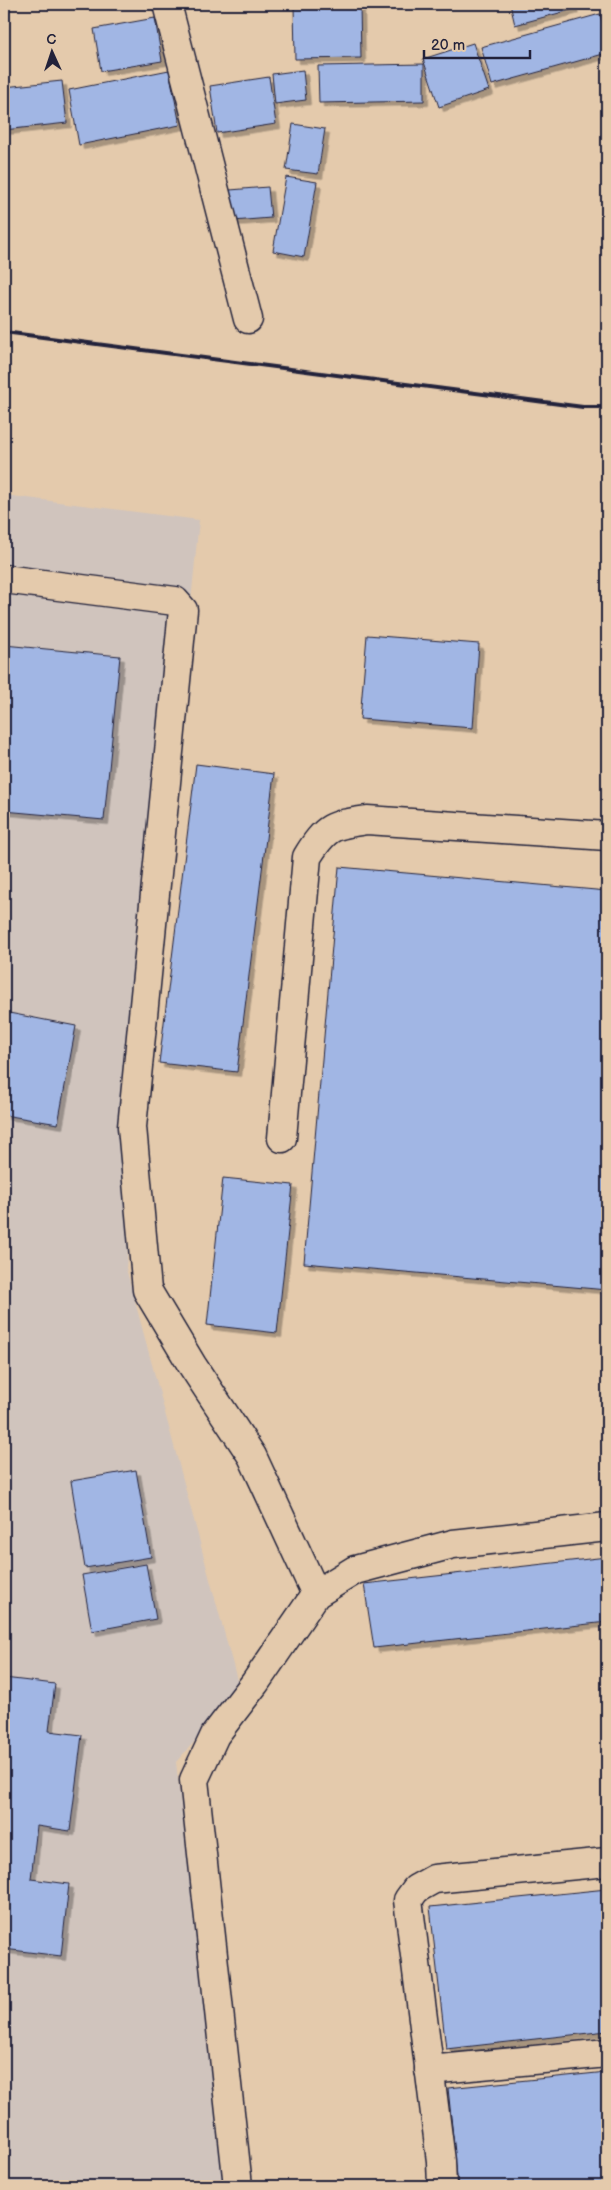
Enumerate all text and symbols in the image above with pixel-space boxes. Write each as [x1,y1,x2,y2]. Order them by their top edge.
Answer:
north arrow [28,28,78,78]
scale bar [424,28,530,60]
text: С [46,31,57,48]
text: 20 m [431,36,465,55]

